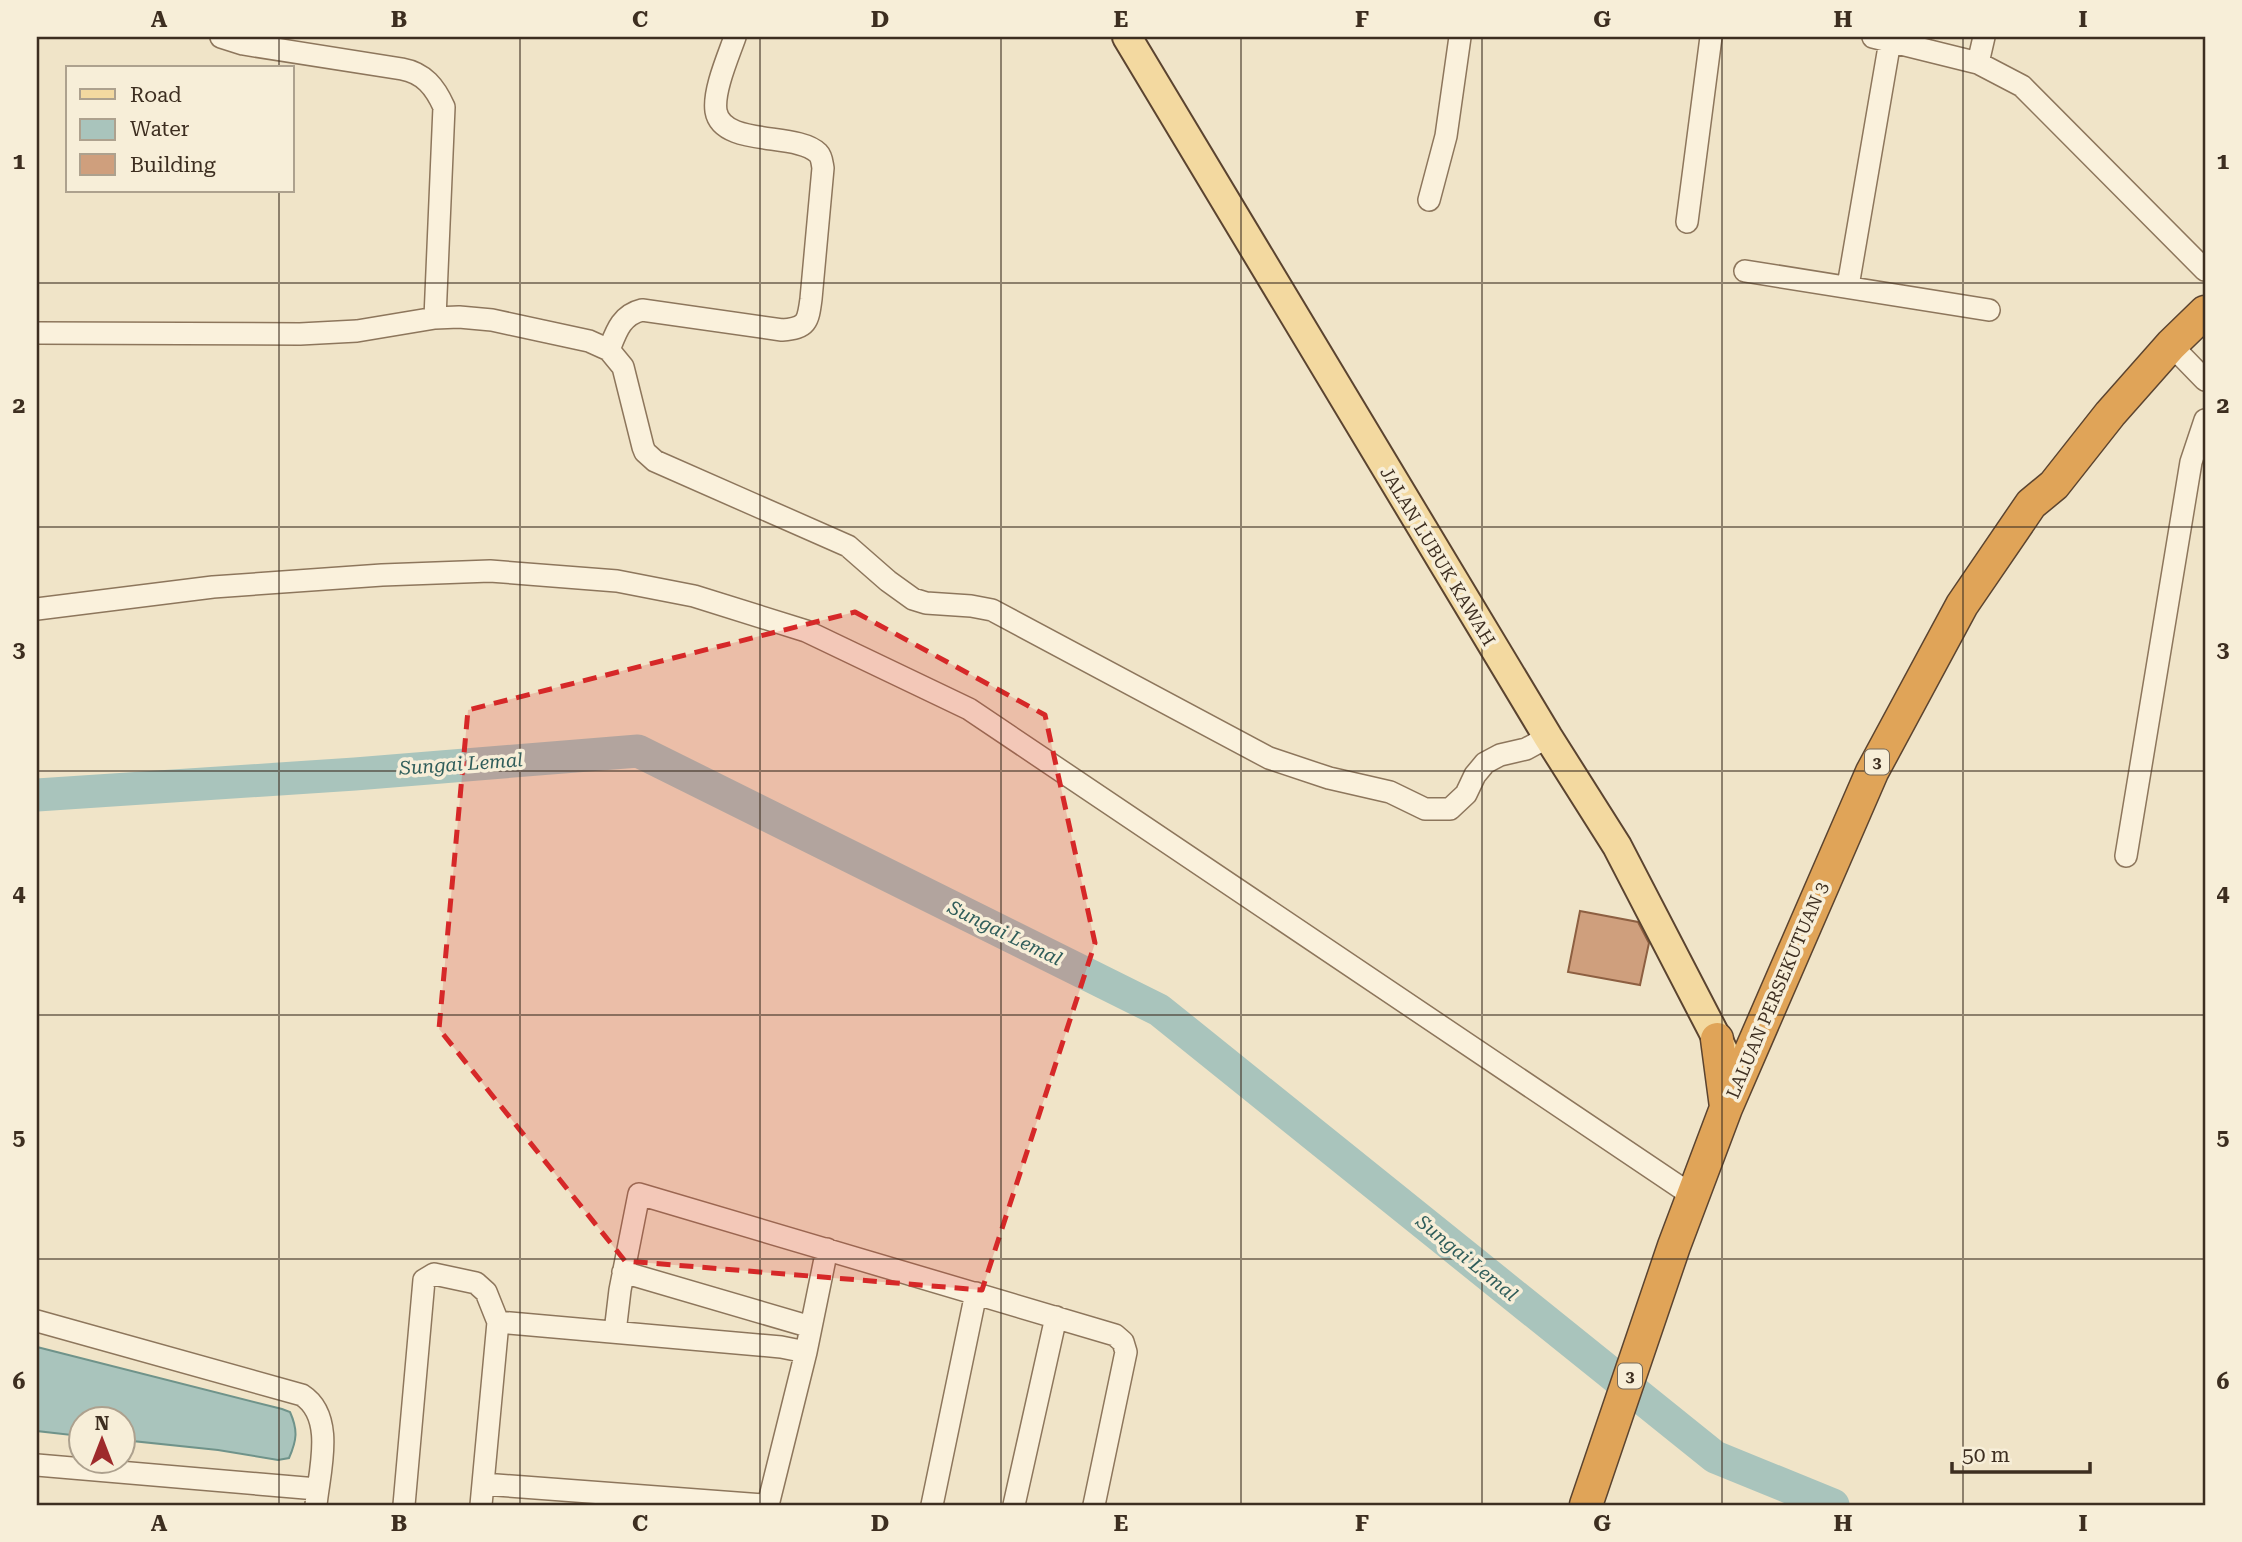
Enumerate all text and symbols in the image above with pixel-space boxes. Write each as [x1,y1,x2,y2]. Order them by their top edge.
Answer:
text: A [151,6,168,33]
text: B [391,6,407,33]
text: C [632,6,648,33]
text: D [871,6,889,33]
text: E [1114,6,1128,33]
text: F [1355,6,1369,33]
text: G [1593,6,1611,33]
text: H [1834,6,1853,33]
text: I [2078,6,2088,33]
legend [66,66,294,192]
text: Road [130,83,182,107]
text: Water [130,117,190,141]
text: 1 [13,148,26,175]
text: 1 [2217,148,2230,175]
text: Building [130,153,216,177]
text: 2 [13,392,25,419]
text: 2 [2217,392,2229,419]
street label: JALAN LUBUK KAWAH [1376,463,1500,649]
text: 3 [13,636,26,663]
text: 3 [2217,636,2230,663]
water label: Sungai Lemal [397,748,524,780]
road number: 3 [1865,750,1889,775]
street label: LALUAN PERSEKUTUAN 3 [1722,879,1832,1101]
text: 4 [13,880,26,907]
text: 4 [2217,880,2230,907]
water label: Sungai Lemal [943,895,1066,971]
text: 5 [13,1124,26,1151]
text: 5 [2217,1124,2230,1151]
water label: Sungai Lemal [1411,1210,1523,1306]
road number: 3 [1618,1364,1642,1388]
text: 6 [13,1368,26,1395]
text: 6 [2217,1368,2230,1395]
north arrow [66,1406,136,1476]
text: N [95,1412,110,1435]
scale bar [1952,1430,2090,1474]
text: 50 m [1962,1443,2010,1467]
text: A [151,1510,168,1537]
text: B [391,1510,407,1537]
text: C [632,1510,648,1537]
text: D [871,1510,889,1537]
text: E [1114,1510,1128,1537]
text: F [1355,1510,1369,1537]
text: G [1593,1510,1611,1537]
text: H [1834,1510,1853,1537]
text: I [2078,1510,2088,1537]

